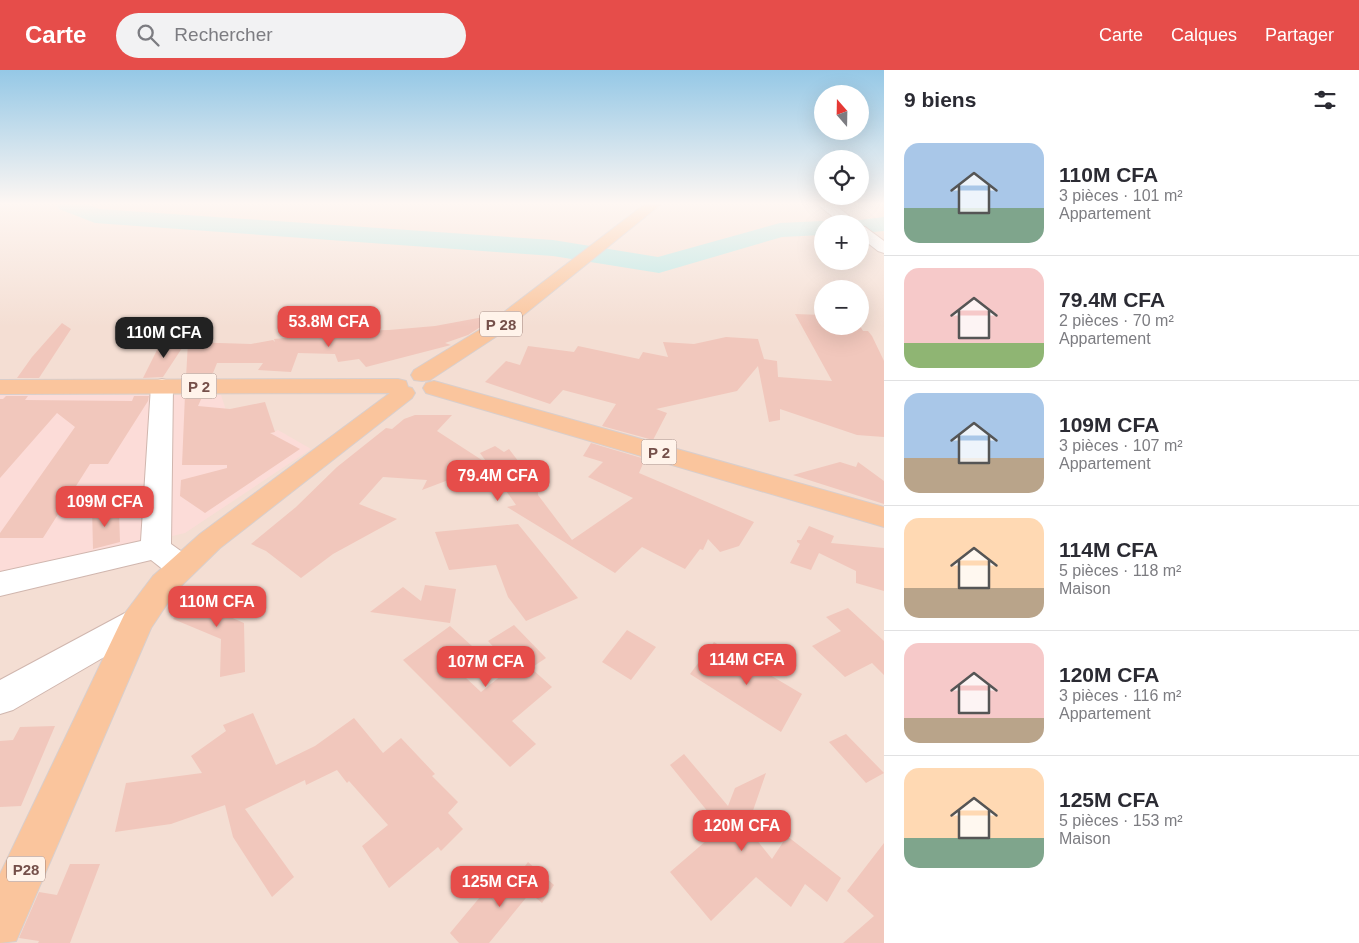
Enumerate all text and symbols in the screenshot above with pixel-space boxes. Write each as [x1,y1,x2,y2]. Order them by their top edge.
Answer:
search box [116,13,466,58]
text: Carte [25,21,86,48]
icon: search [134,21,162,49]
text: Rechercher [174,24,273,45]
text: Carte [1099,25,1143,45]
text: Calques [1171,25,1237,45]
text: Partager [1265,25,1334,45]
north arrow [814,85,869,140]
map controls [814,85,869,335]
icon: filters [1311,86,1339,114]
text: 9 biens [904,88,976,111]
button: locate [814,150,869,205]
icon: home [944,163,1004,223]
text: 110M CFA [1059,163,1158,186]
text: 3 pièces · 101 m² [1059,187,1183,204]
text: Appartement [1059,205,1151,222]
button: + [814,215,869,270]
button: − [814,280,869,335]
icon: home [944,288,1004,348]
text: 79.4M CFA [1059,288,1165,311]
pin: 53.8M CFA [272,306,386,348]
road number: P 28 [480,312,522,336]
text: 2 pièces · 70 m² [1059,312,1174,329]
text: 53.8M CFA [289,313,369,330]
pin: 110M CFA [112,316,216,359]
text: 110M CFA [126,324,202,341]
text: Appartement [1059,330,1151,347]
road number: P 2 [182,374,216,398]
icon: home [944,413,1004,473]
text: 109M CFA [1059,413,1159,436]
text: 3 pièces · 107 m² [1059,437,1183,454]
road number: P 2 [642,440,676,464]
text: Appartement [1059,455,1151,472]
pin: 79.4M CFA [441,460,555,502]
text: 79.4M CFA [458,467,538,484]
pin: 109M CFA [53,486,157,528]
text: 109M CFA [67,493,143,510]
icon: home [944,538,1004,598]
text: 114M CFA [1059,538,1158,561]
text: 5 pièces · 118 m² [1059,562,1181,579]
text: Maison [1059,580,1111,597]
pin: 110M CFA [165,586,269,628]
text: 110M CFA [179,593,255,610]
pin: 114M CFA [695,644,799,686]
pin: 107M CFA [434,646,538,688]
text: 114M CFA [709,651,785,668]
text: 107M CFA [448,653,524,670]
icon: home [944,663,1004,723]
text: 120M CFA [1059,663,1159,686]
text: 3 pièces · 116 m² [1059,687,1181,704]
text: Appartement [1059,705,1151,722]
icon: home [944,788,1004,848]
text: 125M CFA [1059,788,1159,811]
pin: 120M CFA [690,810,794,852]
text: 5 pièces · 153 m² [1059,812,1183,829]
text: 120M CFA [704,817,780,834]
text: Maison [1059,830,1111,847]
road number: P28 [7,856,45,882]
pin: 125M CFA [448,866,552,908]
text: 125M CFA [462,873,538,890]

